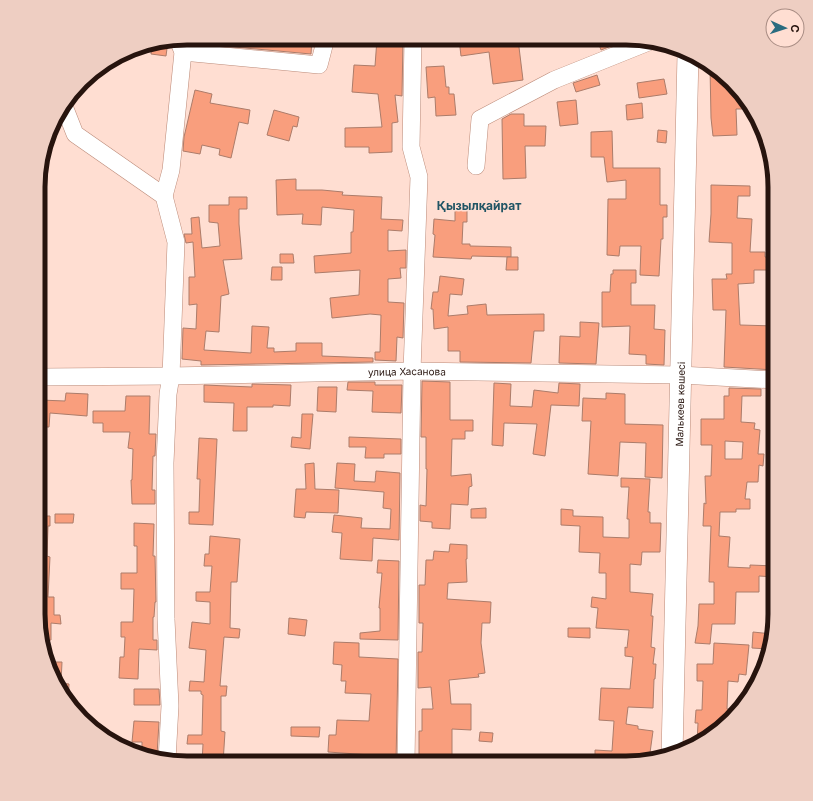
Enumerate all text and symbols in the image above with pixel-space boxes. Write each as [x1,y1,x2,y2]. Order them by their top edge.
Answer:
north arrow [765,8,805,48]
text: С [788,24,802,33]
district label: Қызылқайрат [437,198,521,213]
street label: Малькеев көшесі [673,362,687,447]
street label: улица Хасанова [368,365,446,378]

